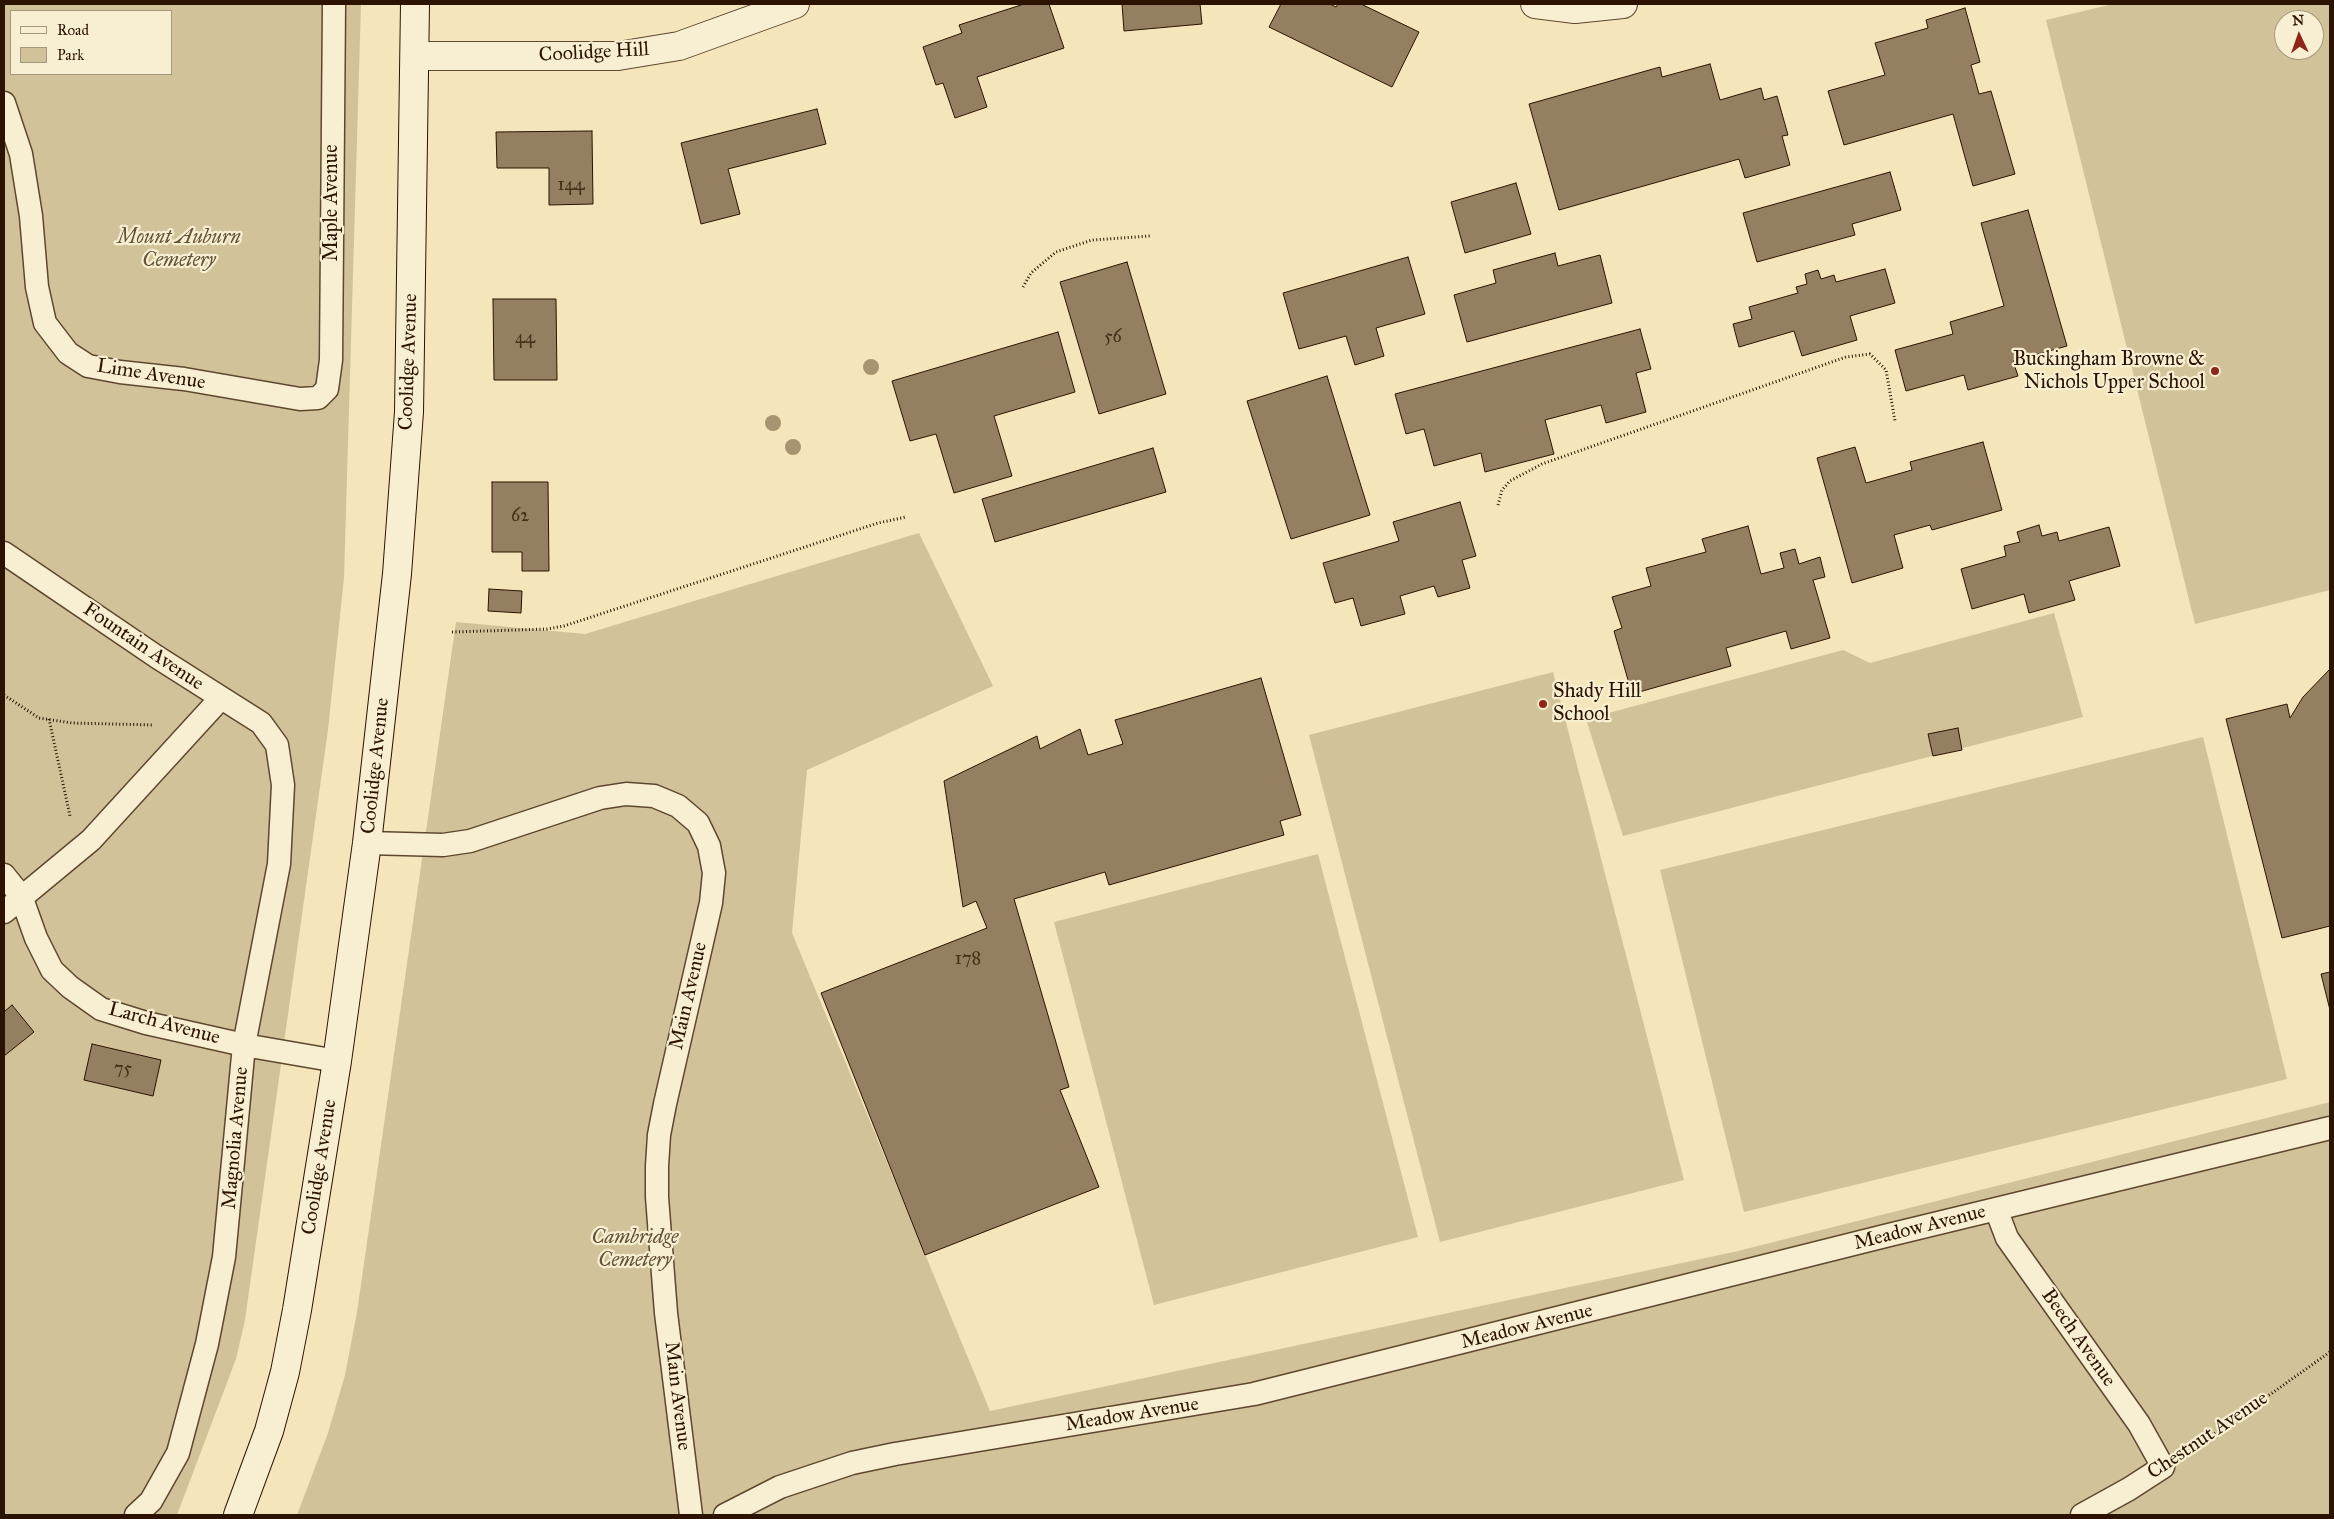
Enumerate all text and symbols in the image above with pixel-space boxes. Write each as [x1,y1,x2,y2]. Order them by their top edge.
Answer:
legend [10,10,172,75]
north arrow [2274,10,2324,60]
text: N [2292,12,2305,29]
text: Road [57,21,89,39]
street label: Coolidge Hill [538,38,650,68]
text: Park [57,46,84,64]
street label: Maple Avenue [320,145,344,261]
house number: 144 [557,175,585,197]
park label: Mount Auburn Cemetery [117,226,241,273]
street label: Coolidge Avenue [395,293,423,431]
house number: 56 [1104,327,1122,349]
house number: 44 [515,328,535,350]
place label: Buckingham Browne & Nichols Upper School [2013,348,2205,395]
street label: Lime Avenue [95,355,207,395]
marker: Buckingham Browne & Nichols Upper School [2209,365,2221,377]
house number: 62 [511,506,529,528]
street label: Fountain Avenue [78,598,208,696]
place label: Shady Hill School [1553,680,1641,727]
street label: Coolidge Avenue [357,697,395,835]
marker: Shady Hill School [1537,698,1549,710]
street label: Main Avenue [665,940,713,1052]
house number: 178 [955,949,981,971]
street label: Larch Avenue [106,998,222,1050]
house number: 75 [114,1059,132,1081]
street label: Magnolia Avenue [218,1066,254,1210]
street label: Coolidge Avenue [297,1098,343,1236]
street label: Meadow Avenue [1852,1200,1988,1256]
park label: Cambridge Cemetery [591,1226,679,1273]
street label: Beech Avenue [2036,1285,2120,1391]
street label: Meadow Avenue [1459,1299,1595,1355]
street label: Main Avenue [658,1340,696,1452]
street label: Chestnut Avenue [2143,1387,2273,1485]
street label: Meadow Avenue [1064,1393,1200,1437]

